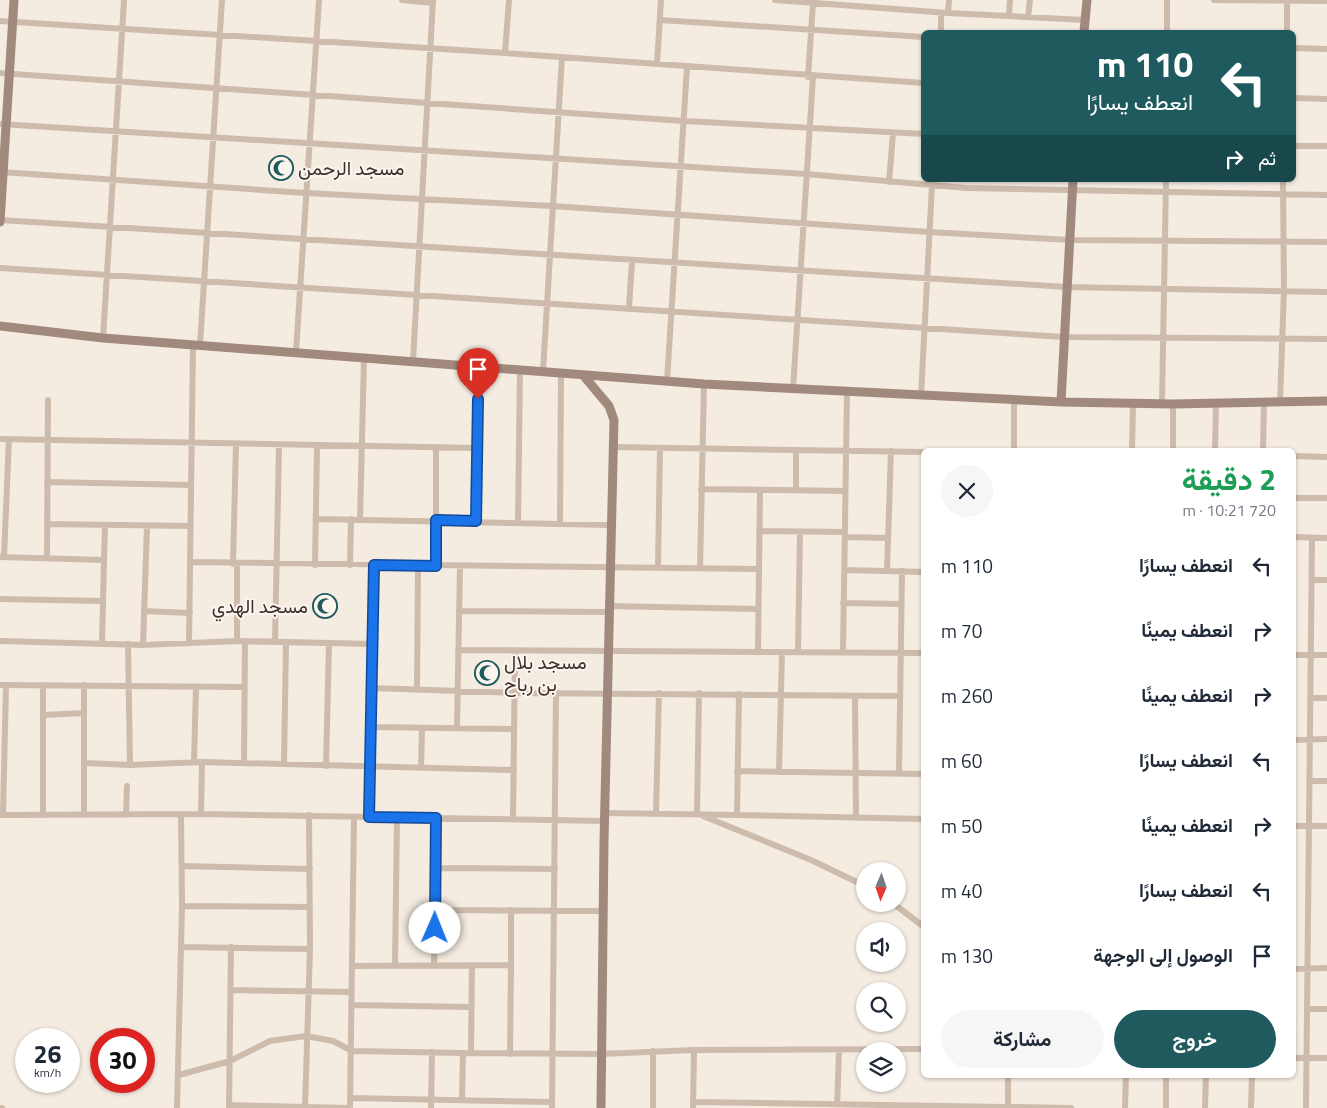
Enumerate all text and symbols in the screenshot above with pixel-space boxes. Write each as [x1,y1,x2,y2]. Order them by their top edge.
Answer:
text: 110 m [1097,37,1193,91]
icon: left [1211,50,1276,115]
text: انعطف يسارًا [1087,85,1193,119]
text: ثم [1258,143,1276,172]
icon: right [1220,145,1248,173]
place label: مسجد الرحمن [298,153,404,182]
mosque icon: مسجد الرحمن [268,155,294,181]
pin [457,348,499,399]
icon: arrive [464,355,492,383]
text: 2 دقيقة [1182,456,1276,502]
button: close [941,465,993,517]
text: 720 m · 10:21 [1182,498,1276,522]
text: انعطف يسارًا [1139,550,1233,579]
text: 110 m [941,551,993,580]
icon: left [1248,552,1276,580]
place label: مسجد الهدي [212,591,308,622]
mosque icon: مسجد الهدي [312,593,338,619]
text: انعطف يمينًا [1141,615,1233,644]
text: 70 m [941,616,982,645]
icon: right [1248,617,1276,645]
place label: مسجد بلال بن رباح [504,647,587,698]
mosque icon: مسجد بلال بن رباح [474,660,500,686]
text: انعطف يمينًا [1141,680,1233,709]
text: 260 m [941,681,993,710]
icon: right [1248,682,1276,710]
text: انعطف يسارًا [1139,745,1233,774]
text: 60 m [941,746,982,775]
icon: left [1248,747,1276,775]
text: انعطف يمينًا [1141,810,1233,839]
text: 50 m [941,811,982,840]
icon: right [1248,812,1276,840]
north arrow [856,862,906,912]
map controls [856,862,906,1092]
text: انعطف يسارًا [1139,875,1233,904]
text: 40 m [941,876,982,905]
icon: left [1248,877,1276,905]
position arrow [408,901,460,953]
button: sound [856,922,906,972]
text: الوصول إلى الوجهة [1093,940,1233,969]
text: 130 m [941,941,993,970]
icon: arrive [1248,942,1276,970]
button: search [856,982,906,1032]
button: مشاركة [941,1010,1104,1068]
button: خروج [1114,1010,1276,1068]
speed limit sign: 30 [90,1028,155,1093]
text: 26 [33,1035,62,1073]
button: layers [856,1042,906,1092]
text: km/h [34,1063,61,1082]

